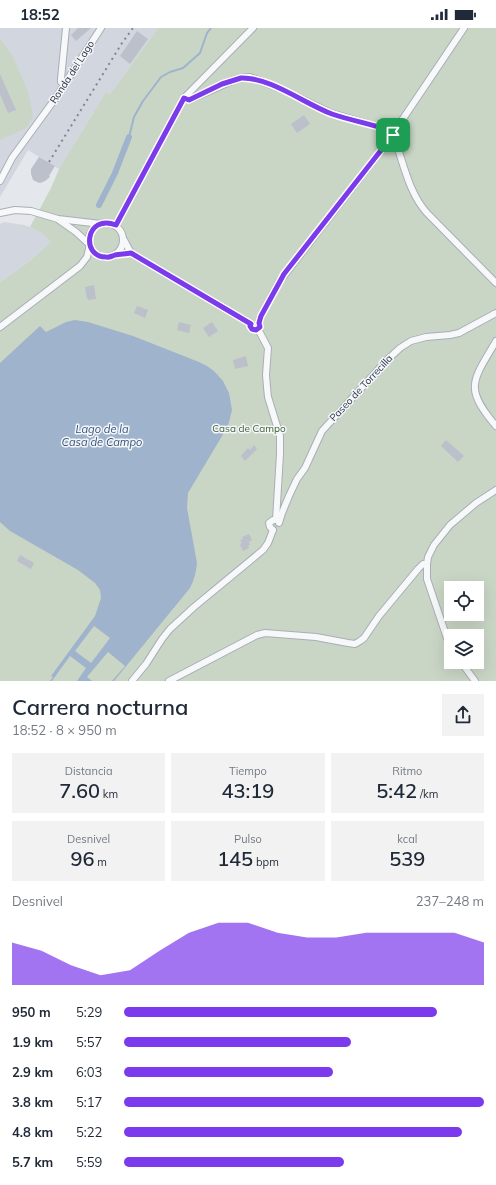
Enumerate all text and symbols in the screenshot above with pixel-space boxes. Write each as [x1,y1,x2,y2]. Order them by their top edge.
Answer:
text: 18:52 [20,5,60,24]
street label: Ronda del Lago [47,38,97,106]
pin [376,118,410,152]
icon: arrive [382,124,404,146]
street label: Paseo de Torrecilla [327,352,395,424]
water label: Lago de la Casa de Campo [62,422,142,449]
park label: Casa de Campo [212,422,286,435]
map controls [444,581,484,669]
button: locate [444,581,484,621]
button: layers [444,629,484,669]
text: Carrera nocturna [12,693,188,721]
button: share [442,694,484,736]
text: 18:52 · 8 × 950 m [12,722,117,738]
text: Distancia [65,764,113,778]
text: Tiempo [229,764,267,778]
text: Ritmo [392,764,422,778]
text: 7.60 [59,778,100,803]
text: 43:19 [222,778,274,803]
text: 5:42 [376,778,417,803]
text: km [100,787,118,801]
text: /km [417,787,438,801]
text: Desnivel [67,832,110,846]
text: Pulso [234,832,262,846]
text: kcal [397,832,417,846]
text: 96 [70,846,94,871]
text: 145 [217,846,253,871]
text: 539 [389,846,425,871]
text: m [94,855,107,869]
text: bpm [253,855,279,869]
text: Desnivel [12,893,63,909]
text: 237–248 m [416,893,484,909]
text: 950 m [12,1004,51,1020]
text: 5:29 [76,1004,102,1020]
text: 1.9 km [12,1034,53,1050]
text: 5:57 [76,1034,102,1050]
text: 2.9 km [12,1064,53,1080]
text: 6:03 [76,1064,102,1080]
text: 3.8 km [12,1094,53,1110]
text: 5:17 [76,1094,102,1110]
text: 4.8 km [12,1124,53,1140]
text: 5:22 [76,1124,102,1140]
text: 5.7 km [12,1154,53,1170]
text: 5:59 [76,1154,102,1170]

